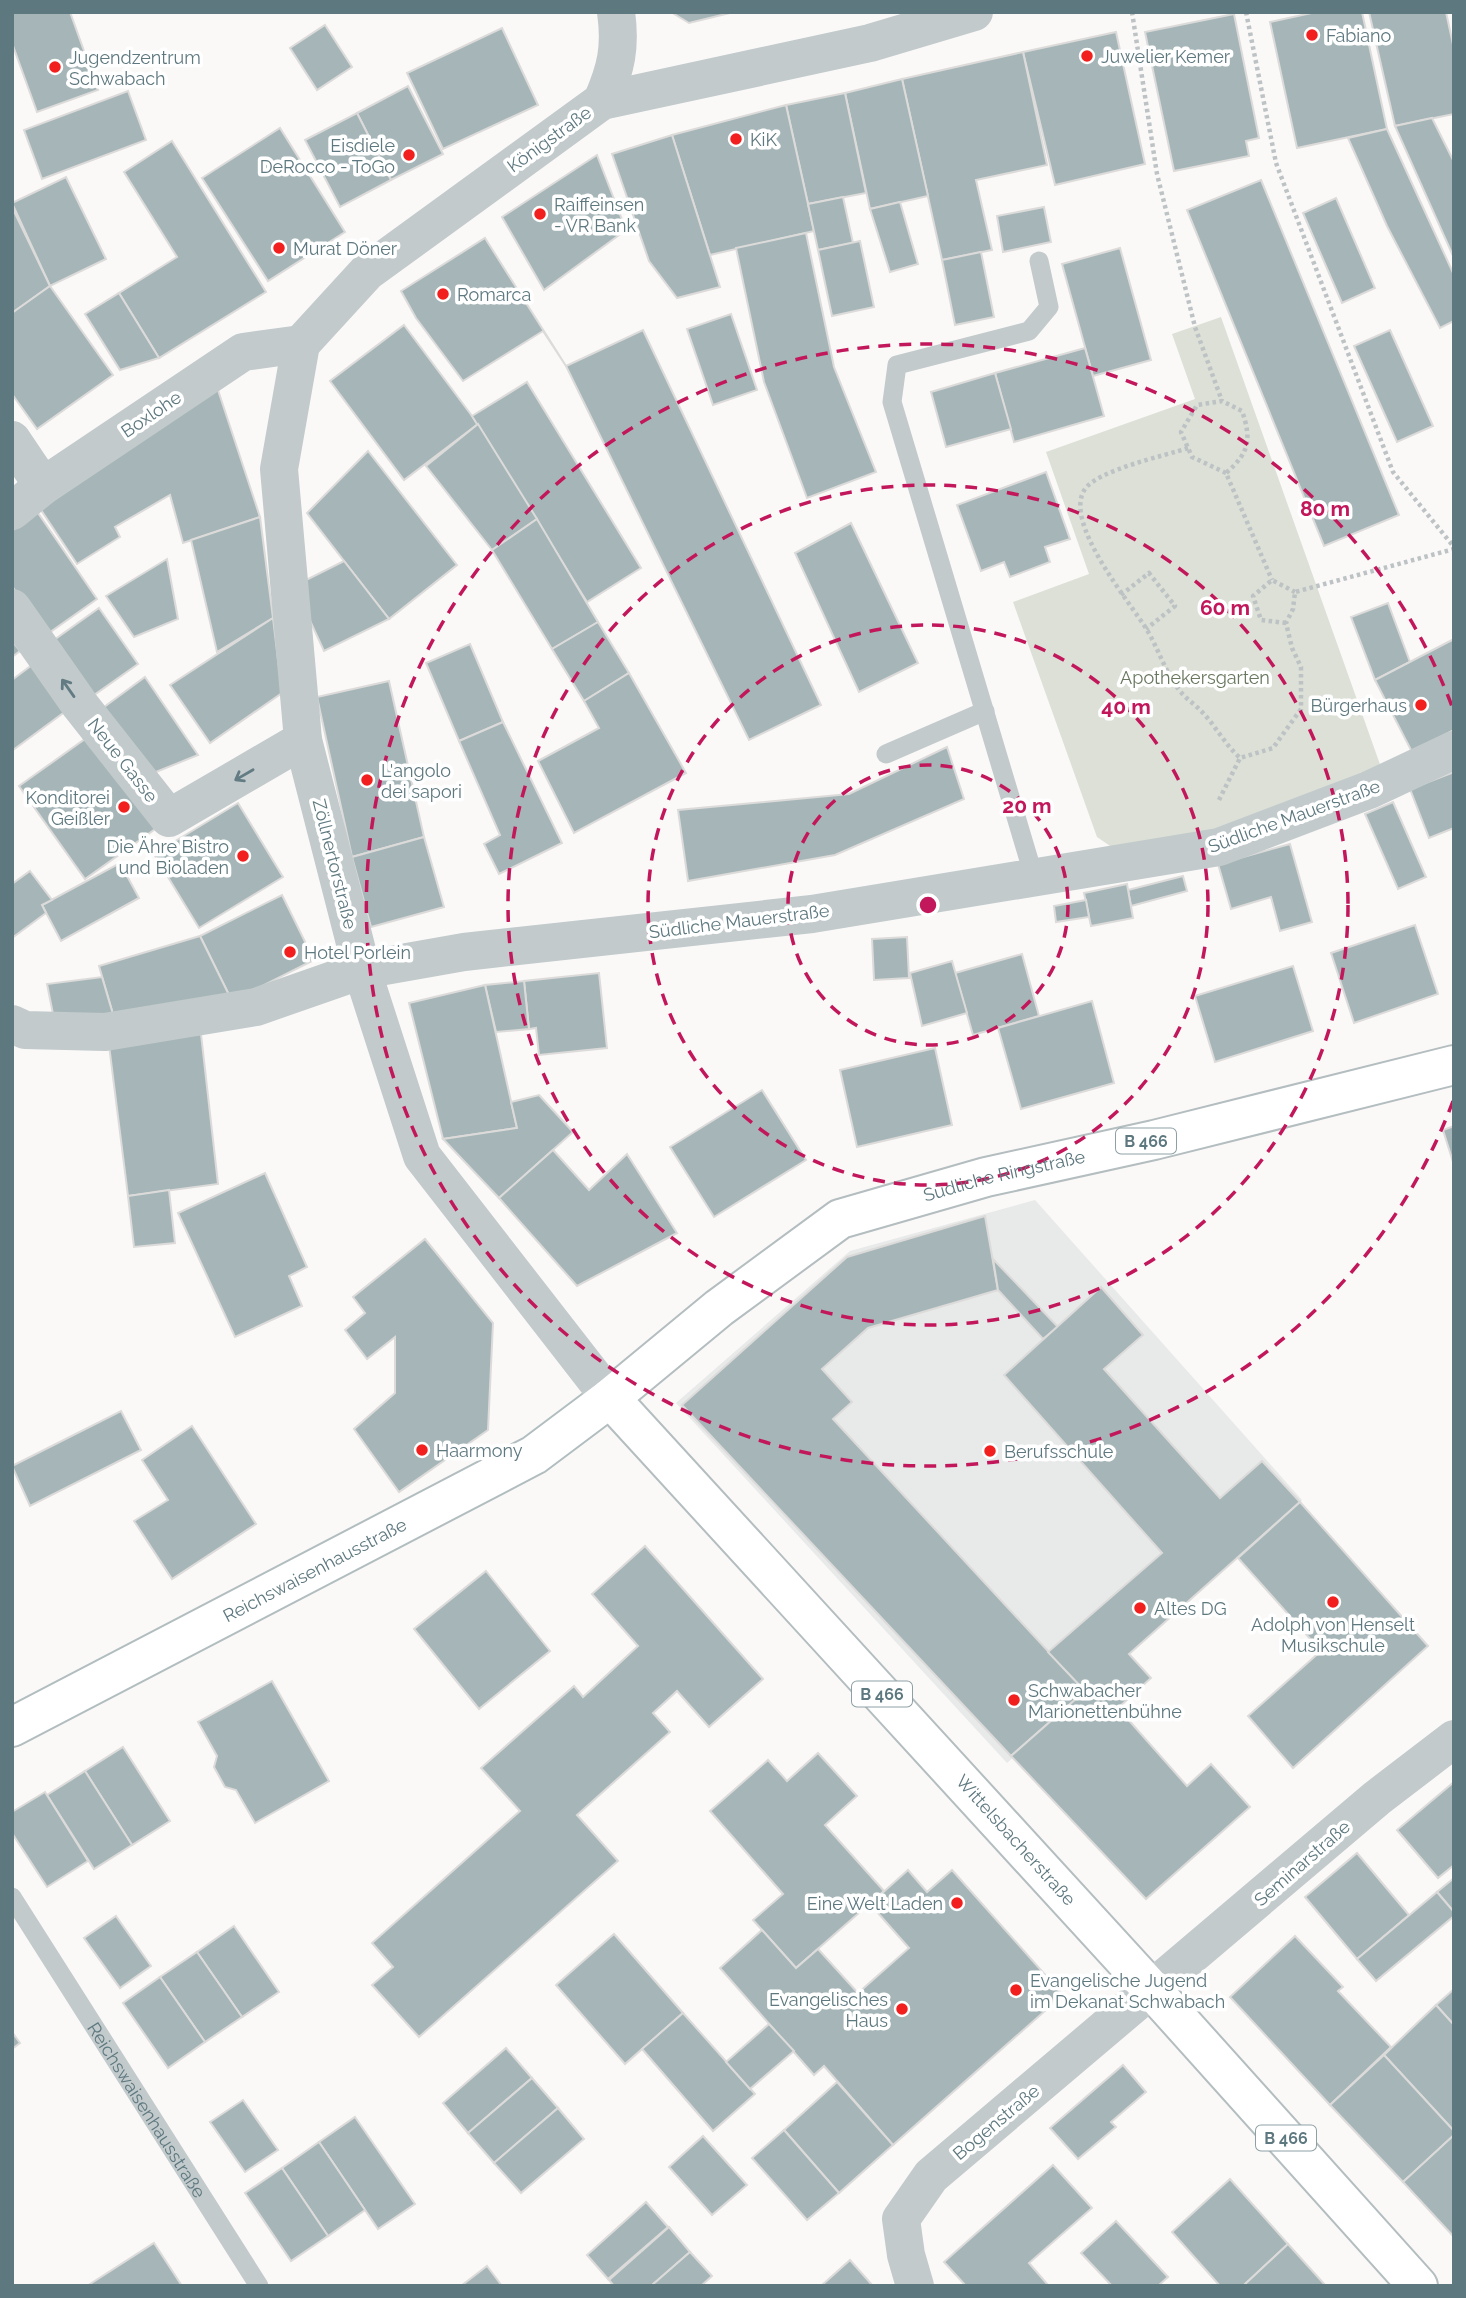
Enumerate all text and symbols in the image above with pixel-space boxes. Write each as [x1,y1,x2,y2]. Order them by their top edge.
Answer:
place label: Fabiano [1326,25,1392,46]
marker: Fabiano [1304,27,1320,43]
place label: Juwelier Kemer [1101,46,1231,67]
place label: Jugendzentrum Schwabach [69,47,201,89]
marker: Juwelier Kemer [1079,48,1095,64]
marker: Jugendzentrum Schwabach [47,59,63,75]
street label: Königstraße [503,101,595,176]
place label: KiK [750,129,777,150]
marker: KiK [728,131,744,147]
place label: Eisdiele DeRocco - ToGo [260,135,395,177]
marker: Eisdiele DeRocco - ToGo [401,147,417,163]
place label: Raiffeinsen - VR Bank [554,194,644,236]
marker: Raiffeinsen - VR Bank [532,206,548,222]
place label: Murat Döner [293,238,398,259]
marker: Murat Döner [271,240,287,256]
place label: Romarca [457,284,531,305]
marker: Romarca [435,286,451,302]
street label: Boxlohe [117,386,185,442]
text: 80 m [1300,496,1350,521]
text: 60 m [1200,595,1250,620]
park label: Apothekersgarten [1120,667,1270,688]
one-way arrow [61,679,75,698]
text: 40 m [1101,694,1151,719]
place label: Bürgerhaus [1311,695,1407,716]
marker: Bürgerhaus [1413,697,1429,713]
street label: Neue Gasse [84,714,163,807]
place label: L'angolo dei sapori [381,760,462,802]
one-way arrow [235,768,255,782]
marker: L'angolo dei sapori [359,772,375,788]
street label: Südliche Mauerstraße [1205,775,1383,857]
place label: Konditorei Geißler [26,787,111,829]
text: 20 m [1002,793,1052,818]
street label: Zöllnertorstraße [309,797,361,932]
marker: Konditorei Geißler [116,799,132,815]
place label: Die Ähre Bistro und Bioladen [106,836,229,878]
marker: Die Ähre Bistro und Bioladen [235,848,251,864]
centre of rings [916,893,940,917]
street label: Südliche Mauerstraße [648,899,831,942]
place label: Hotel Porlein [304,942,411,963]
marker: Hotel Porlein [282,944,298,960]
road number: B 466 [1116,1128,1176,1154]
street label: Südliche Ringstraße [921,1145,1087,1205]
place label: Haarmony [436,1440,523,1461]
place label: Berufsschule [1004,1441,1114,1462]
marker: Haarmony [414,1442,430,1458]
marker: Berufsschule [982,1443,998,1459]
street label: Reichswaisenhausstraße [219,1513,410,1626]
marker: Adolph von Henselt Musikschule [1325,1594,1341,1610]
place label: Altes DG [1154,1598,1227,1619]
marker: Altes DG [1132,1600,1148,1616]
place label: Adolph von Henselt Musikschule [1251,1614,1415,1656]
place label: Schwabacher Marionettenbühne [1028,1680,1182,1722]
road number: B 466 [852,1682,912,1706]
marker: Schwabacher Marionettenbühne [1006,1692,1022,1708]
street label: Wittelsbacherstraße [952,1770,1080,1910]
street label: Seminarstraße [1250,1815,1354,1910]
place label: Eine Welt Laden [807,1893,943,1914]
marker: Eine Welt Laden [949,1895,965,1911]
place label: Evangelische Jugend im Dekanat Schwabach [1030,1970,1225,2012]
marker: Evangelische Jugend im Dekanat Schwabach [1008,1982,1024,1998]
place label: Evangelisches Haus [769,1989,888,2031]
marker: Evangelisches Haus [894,2001,910,2017]
street label: Reichswaisenhausstraße [84,2018,211,2202]
street label: Bogenstraße [949,2080,1044,2164]
road number: B 466 [1256,2126,1316,2150]

